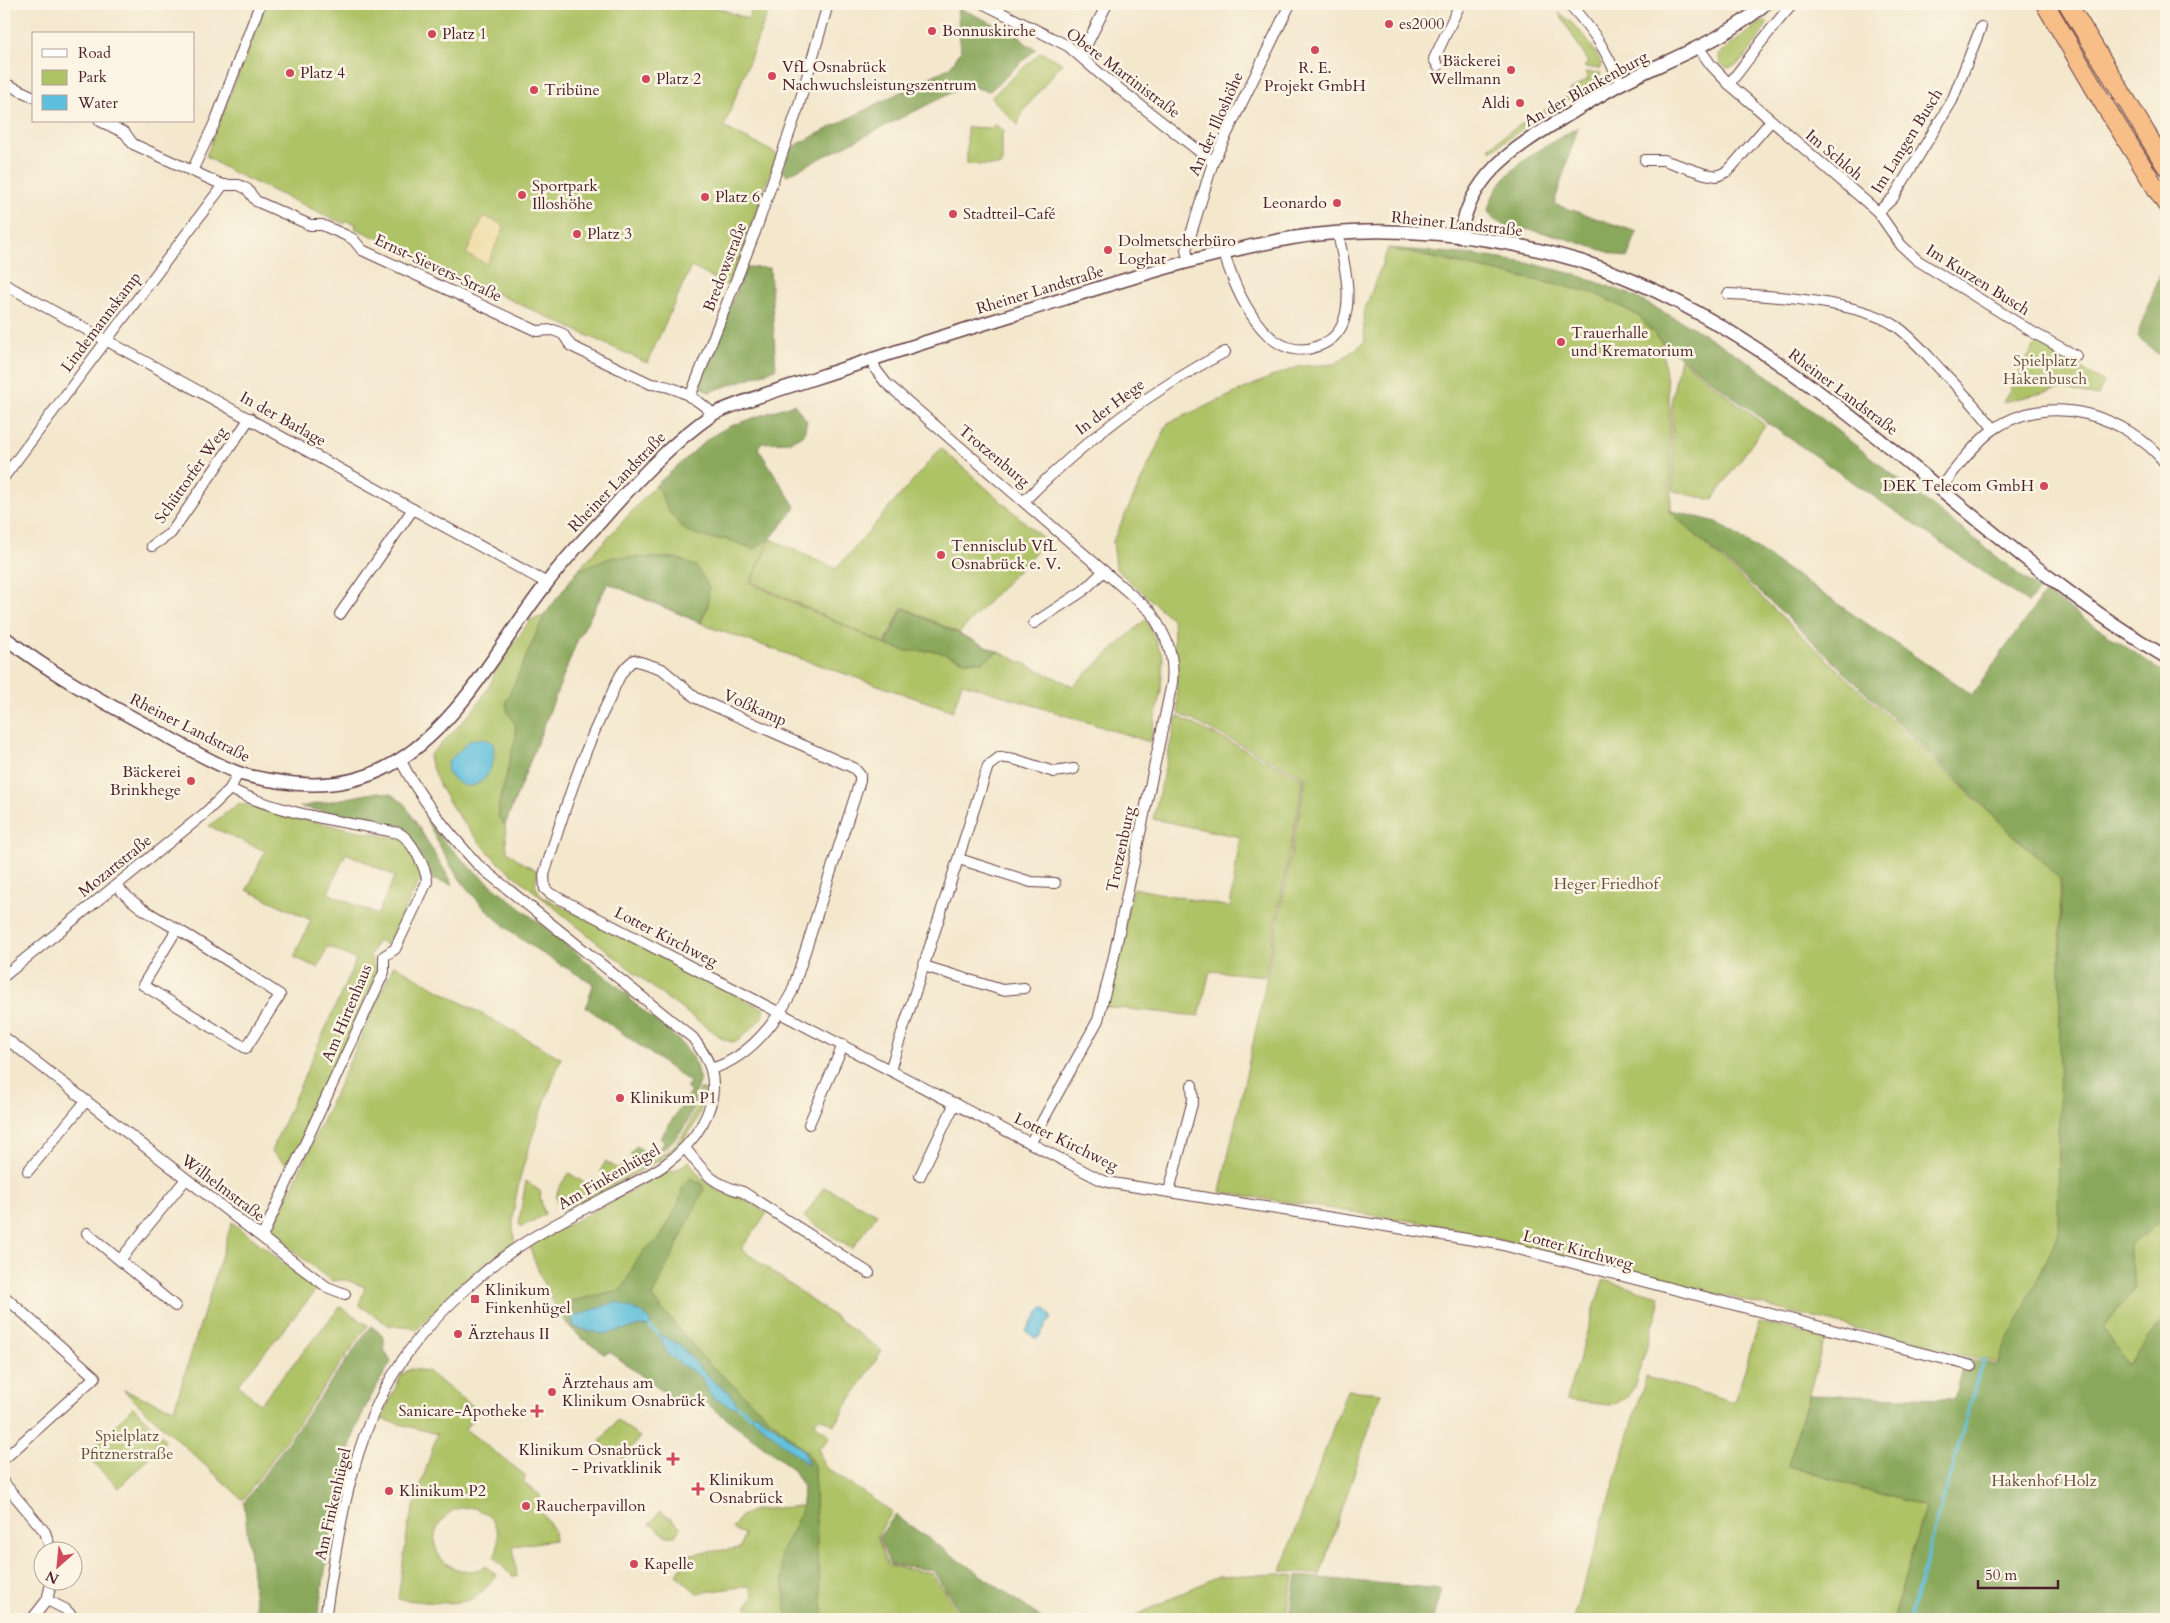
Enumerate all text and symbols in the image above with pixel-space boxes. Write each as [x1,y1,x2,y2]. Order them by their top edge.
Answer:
place label: es2000 [1399,13,1444,35]
marker: es2000 [1383,18,1395,30]
place label: Bonnuskirche [942,20,1036,42]
place label: Platz 1 [442,23,487,45]
street label: Obere Martinistraße [1061,23,1185,123]
marker: Bonnuskirche [926,25,938,37]
marker: Platz 1 [426,28,438,40]
legend [32,32,195,122]
text: Road [78,43,111,63]
marker: R. E. Projekt GmbH [1309,44,1321,56]
street label: An der Blankenburg [1520,46,1652,132]
place label: Bäckerei Wellmann [1428,50,1501,90]
place label: VfL Osnabrück Nachwuchsleistungszentrum [782,56,977,96]
place label: R. E. Projekt GmbH [1264,57,1366,97]
place label: Platz 4 [300,62,345,84]
marker: Bäckerei Wellmann [1505,64,1517,76]
text: Park [78,67,107,87]
marker: Platz 4 [284,67,296,79]
place label: Platz 2 [656,68,701,90]
street label: An der Illoshöhe [1183,68,1249,180]
marker: VfL Osnabrück Nachwuchsleistungszentrum [766,70,778,82]
marker: Platz 2 [640,73,652,85]
place label: Tribüne [544,79,600,101]
marker: Tribüne [528,84,540,96]
street label: Im Langen Busch [1866,84,1948,198]
place label: Aldi [1482,92,1511,114]
text: Water [77,93,119,113]
marker: Aldi [1514,97,1526,109]
street label: Im Schloh [1801,124,1868,186]
place label: Sportpark Illoshöhe [532,175,598,215]
place label: Platz 6 [715,186,760,208]
marker: Sportpark Illoshöhe [516,189,528,201]
marker: Platz 6 [699,191,711,203]
place label: Leonardo [1262,192,1327,214]
marker: Leonardo [1331,197,1343,209]
place label: Stadtteil-Café [963,203,1056,225]
street label: Rheiner Landstraße [1390,206,1524,242]
marker: Stadtteil-Café [947,208,959,220]
street label: Bredowstraße [698,219,752,315]
place label: Platz 3 [587,223,632,245]
marker: Platz 3 [571,228,583,240]
street label: Ernst-Sievers-Straße [371,229,505,307]
place label: Dolmetscherbüro Loghat [1118,230,1236,270]
street label: Im Kurzen Busch [1922,239,2034,321]
marker: Dolmetscherbüro Loghat [1102,244,1114,256]
street label: Rheiner Landstraße [974,260,1106,320]
street label: Lindemannskamp [56,267,146,377]
place label: Trauerhalle und Krematorium [1571,322,1694,362]
marker: Trauerhalle und Krematorium [1555,336,1567,348]
street label: Rheiner Landstraße [1784,343,1902,441]
park label: Spielplatz Hakenbusch [2003,350,2087,390]
street label: In der Hege [1071,374,1149,440]
street label: In der Barlage [236,386,330,452]
street label: Trotzenburg [954,420,1034,492]
street label: Schüttorfer Weg [149,422,233,528]
street label: Rheiner Landstraße [563,427,671,537]
place label: DEK Telecom GmbH [1883,475,2034,497]
marker: DEK Telecom GmbH [2038,480,2050,492]
place label: Tennisclub VfL Osnabrück e. V. [951,535,1061,575]
marker: Tennisclub VfL Osnabrück e. V. [935,549,947,561]
street label: Voßkamp [720,684,790,732]
street label: Rheiner Landstraße [126,688,254,768]
place label: Bäckerei Brinkhege [110,761,181,801]
marker: Bäckerei Brinkhege [185,775,197,787]
street label: Trotzenburg [1101,804,1141,894]
street label: Mozartstraße [74,830,156,902]
park label: Heger Friedhof [1554,873,1661,895]
street label: Lotter Kirchweg [611,901,721,973]
street label: Am Hirtenhaus [317,961,377,1065]
place label: Klinikum P1 [630,1087,717,1109]
marker: Klinikum P1 [614,1092,626,1104]
street label: Lotter Kirchweg [1010,1107,1122,1177]
street label: Am Finkenhügel [554,1139,664,1215]
street label: Wilhelmstraße [176,1149,269,1227]
street label: Lotter Kirchweg [1520,1225,1636,1275]
place label: Klinikum Finkenhügel [485,1279,570,1319]
marker: Klinikum Finkenhügel [469,1293,481,1305]
place label: Ärztehaus II [468,1323,550,1345]
marker: Ärztehaus II [452,1328,464,1340]
place label: Ärztehaus am Klinikum Osnabrück [562,1372,706,1412]
marker: Ärztehaus am Klinikum Osnabrück [546,1386,558,1398]
place label: Sanicare-Apotheke [399,1400,527,1422]
marker: Sanicare-Apotheke [531,1405,543,1417]
park label: Spielplatz Pfitznerstraße [81,1425,173,1465]
place label: Klinikum Osnabrück - Privatklinik [519,1439,662,1479]
street label: Am Finkenhügel [309,1446,357,1562]
marker: Klinikum Osnabrück - Privatklinik [666,1452,680,1466]
place label: Klinikum Osnabrück [709,1469,784,1509]
park label: Hakenhof Holz [1991,1470,2097,1492]
place label: Klinikum P2 [399,1480,486,1502]
marker: Klinikum Osnabrück [691,1482,705,1496]
marker: Klinikum P2 [383,1485,395,1497]
place label: Raucherpavillon [536,1495,646,1517]
marker: Raucherpavillon [520,1500,532,1512]
north arrow [32,1540,82,1590]
place label: Kapelle [644,1553,694,1575]
marker: Kapelle [628,1558,640,1570]
scale bar [1978,1558,2058,1590]
text: 50 m [1985,1565,2017,1585]
text: N [43,1566,62,1588]

